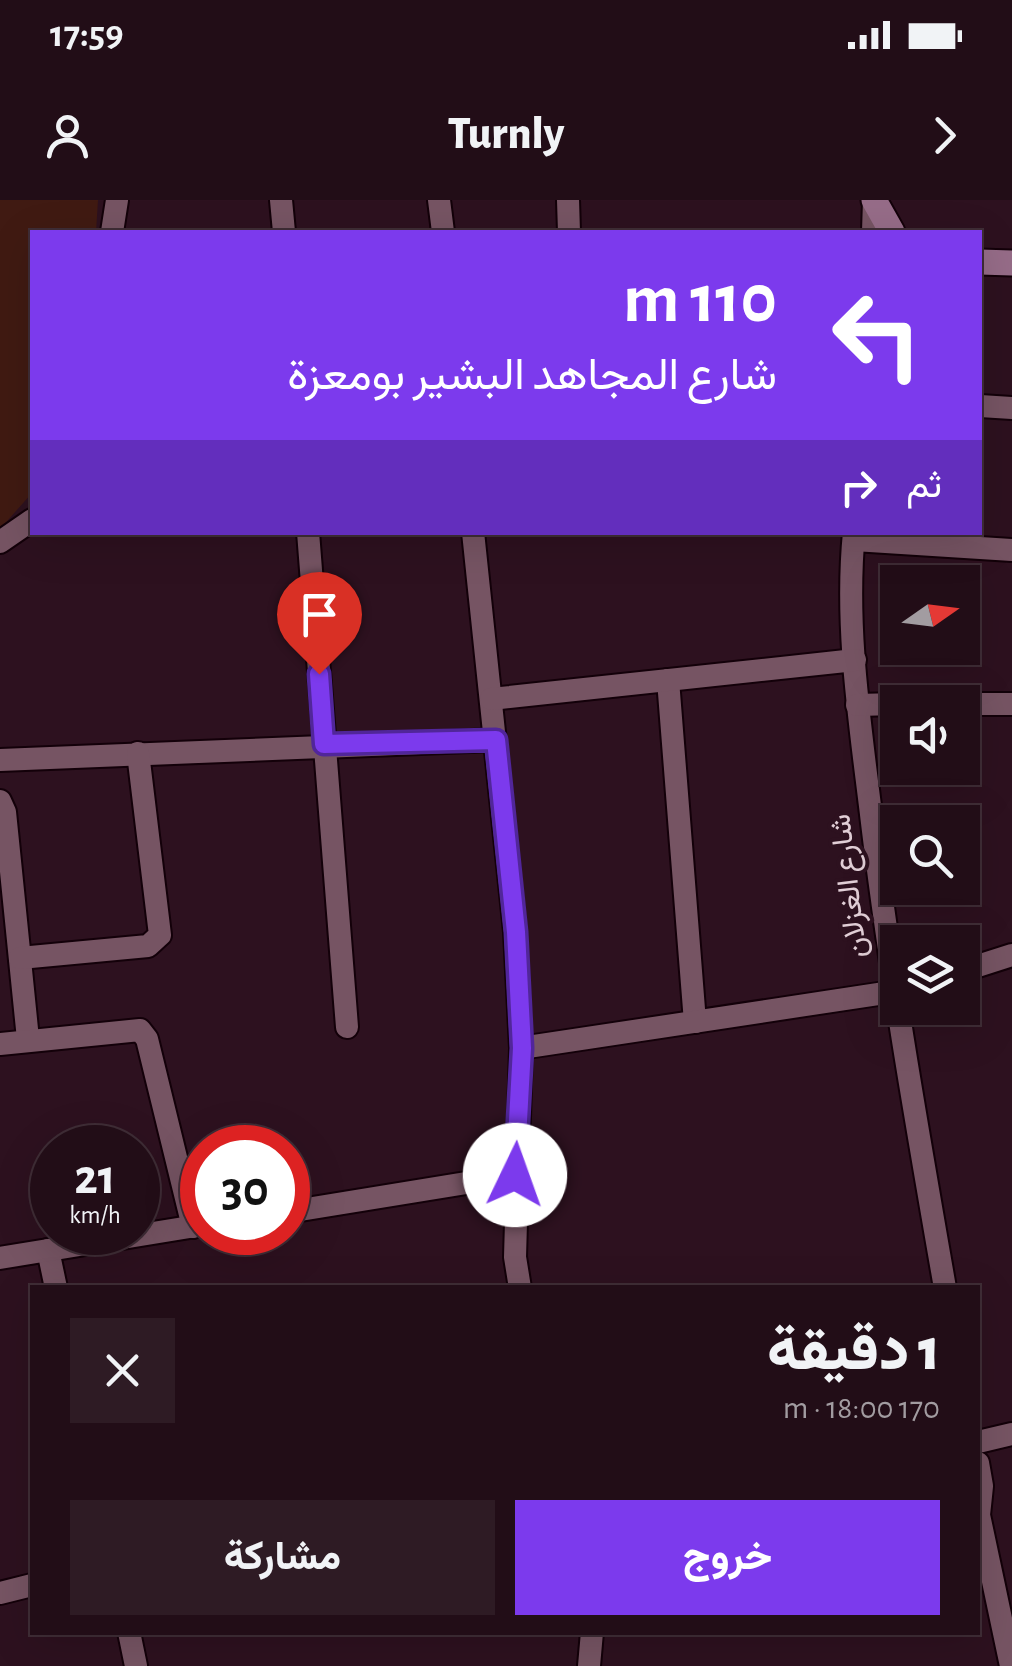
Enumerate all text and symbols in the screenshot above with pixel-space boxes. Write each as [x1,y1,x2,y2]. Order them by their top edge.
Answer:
text: 17:59 [50,16,124,54]
icon: person [40,108,95,163]
icon: forward [917,108,972,163]
text: Turnly [448,112,564,157]
text: 110 m [623,265,777,335]
icon: left [812,270,942,400]
text: شارع المجاهد البشير بومعزة [287,353,777,398]
icon: right [831,460,886,515]
text: ثم [906,467,942,505]
north arrow [880,565,980,665]
map controls [880,565,980,1025]
pin [277,572,362,675]
icon: arrive [292,587,347,642]
button: sound [880,685,980,785]
button: search [880,805,980,905]
street label: شارع الغزلان [825,812,877,960]
button: layers [880,925,980,1025]
position arrow [463,1123,567,1227]
speed limit sign: 30 [180,1125,310,1255]
text: 21 [74,1153,116,1203]
text: km/h [69,1203,121,1228]
button: close [70,1318,175,1423]
text: 1 دقيقة [767,1321,940,1381]
text: 170 m · 18:00 [783,1392,940,1424]
button: مشاركة [70,1500,495,1615]
button: خروج [515,1500,940,1615]

